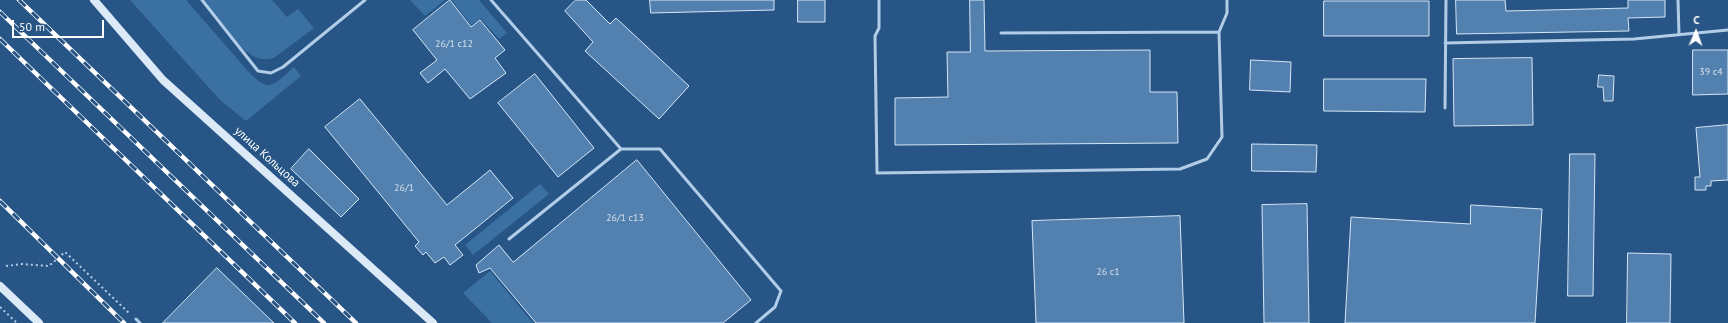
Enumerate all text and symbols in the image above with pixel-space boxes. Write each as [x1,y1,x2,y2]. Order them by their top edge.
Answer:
scale bar [14,12,106,38]
north arrow [1676,12,1716,52]
text: С [1693,13,1700,27]
text: 50 m [19,19,45,34]
house number: 26/1 с12 [435,38,473,50]
house number: 39 c4 [1699,66,1723,78]
street label: улица Кольцова [231,124,303,190]
house number: 26/1 [394,182,414,194]
house number: 26/1 с13 [606,212,644,224]
house number: 26 с1 [1096,266,1120,278]

